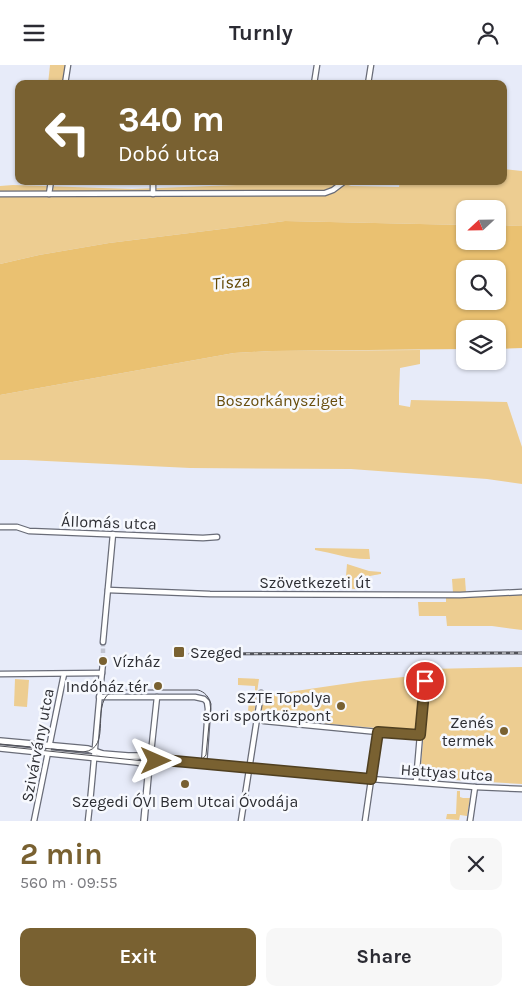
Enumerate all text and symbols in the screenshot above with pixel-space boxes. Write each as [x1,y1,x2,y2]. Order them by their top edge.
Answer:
icon: menu [20,19,48,47]
icon: person [474,19,502,47]
text: Turnly [229,20,293,46]
text: 340 m [118,99,225,140]
icon: left [35,100,100,165]
text: Dobó utca [118,141,220,167]
north arrow [456,200,506,250]
map controls [456,200,506,370]
button: search [456,260,506,310]
water label: Tisza [211,269,251,295]
button: layers [456,320,506,370]
park label: Boszorkánysziget [216,391,344,410]
street label: Állomás utca [61,511,157,534]
street label: Szövetkezeti út [259,573,371,592]
place label: Szeged [190,643,242,662]
marker: Szeged [172,645,186,659]
place label: Vízház [113,652,160,671]
marker: Vízház [97,655,109,667]
pin [404,660,446,702]
icon: arrive [411,667,439,695]
place label: Indóház tér [66,677,148,696]
marker: Indóház tér [152,680,164,692]
street label: Szivárvány utca [17,687,58,803]
place label: SZTE Topolya sori sportközpont [202,688,331,725]
marker: SZTE Topolya sori sportközpont [335,700,347,712]
place label: Zenés termek [442,713,494,750]
marker: Zenés termek [498,725,510,737]
position arrow [129,734,181,786]
street label: Hattyas utca [400,760,494,785]
marker: Szegedi ÓVI Bem Utcai Óvodája [179,778,191,790]
place label: Szegedi ÓVI Bem Utcai Óvodája [72,792,298,811]
text: 2 min [20,836,103,872]
button: close [450,838,502,890]
text: 560 m · 09:55 [20,873,117,892]
button: Exit [20,928,256,986]
button: Share [266,928,502,986]

